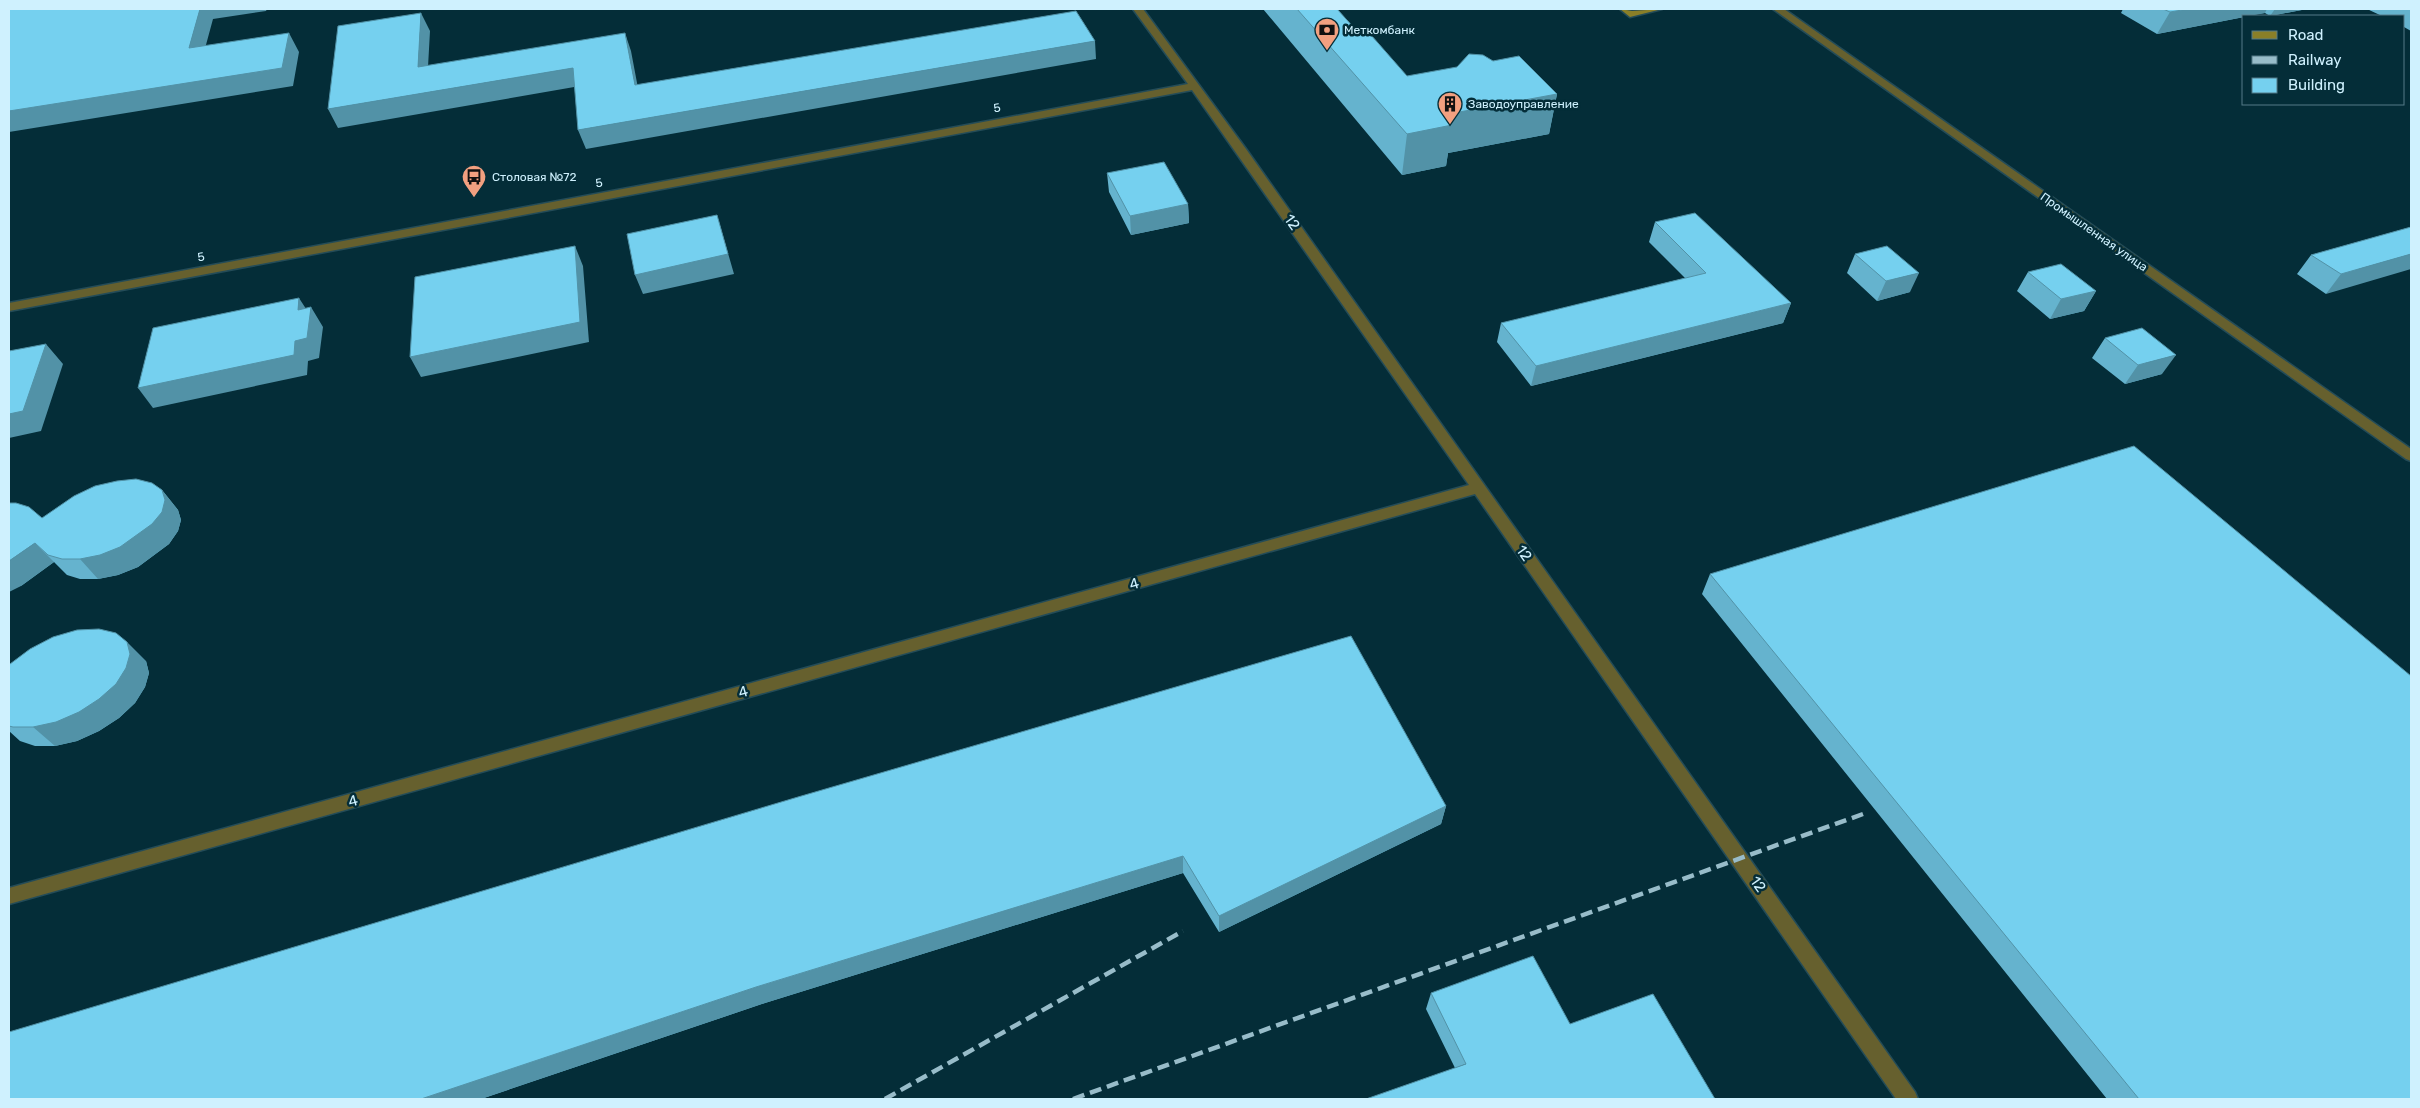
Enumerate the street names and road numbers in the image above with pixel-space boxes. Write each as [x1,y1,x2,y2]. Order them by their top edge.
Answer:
street label: 5 [992,100,1002,116]
street label: 5 [594,175,604,191]
street label: Промышленная улица [2038,190,2150,274]
street label: 12 [1280,211,1304,234]
street label: 5 [196,249,206,265]
street label: 12 [1512,542,1536,565]
street label: 4 [1127,574,1141,594]
street label: 4 [736,682,750,702]
street label: 4 [346,791,360,811]
street label: 12 [1746,873,1770,896]

